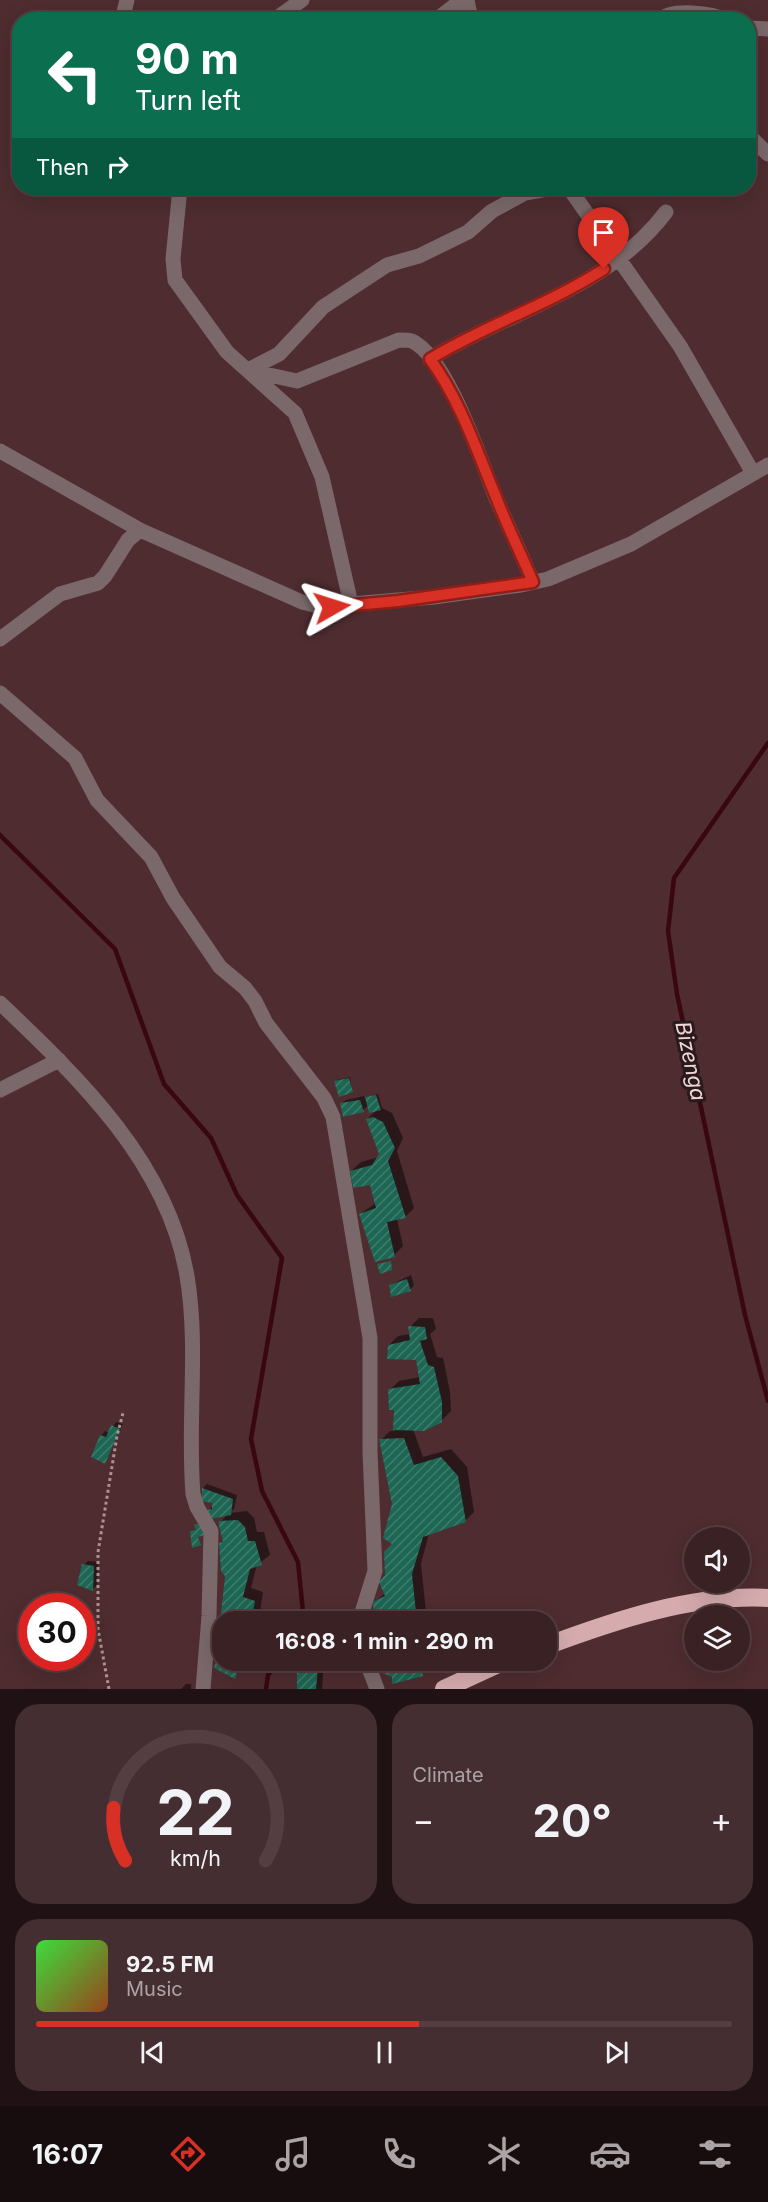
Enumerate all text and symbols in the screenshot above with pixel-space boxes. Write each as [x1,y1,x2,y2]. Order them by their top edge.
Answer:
text: 90 m [135,33,239,84]
icon: left [36,36,114,114]
text: Turn left [135,84,241,117]
icon: right [101,150,134,183]
text: Then [36,154,89,180]
pin [578,207,629,269]
icon: arrive [587,216,620,249]
position arrow [300,575,364,639]
water label: Bizenga [670,1019,712,1103]
map controls [684,1527,750,1671]
button: sound [684,1527,750,1593]
speed limit sign: 30 [18,1593,96,1671]
button: layers [684,1605,750,1671]
text: 16:08 · 1 min · 290 m [275,1628,494,1654]
text: Climate [413,1763,484,1787]
text: 22 [156,1775,235,1850]
text: 20° [533,1793,612,1848]
text: − [413,1800,434,1840]
text: + [710,1800,732,1840]
text: km/h [170,1845,221,1871]
text: 92.5 FM [126,1951,214,1977]
text: Music [126,1977,183,2001]
icon: previous [136,2036,169,2069]
icon: pause [368,2036,401,2069]
icon: next [600,2036,633,2069]
icon: directions [167,2133,209,2175]
icon: music [272,2133,314,2175]
icon: phone [378,2133,420,2175]
icon: climate [483,2133,525,2175]
icon: car [589,2133,631,2175]
icon: filters [694,2133,736,2175]
text: 16:07 [32,2138,103,2171]

